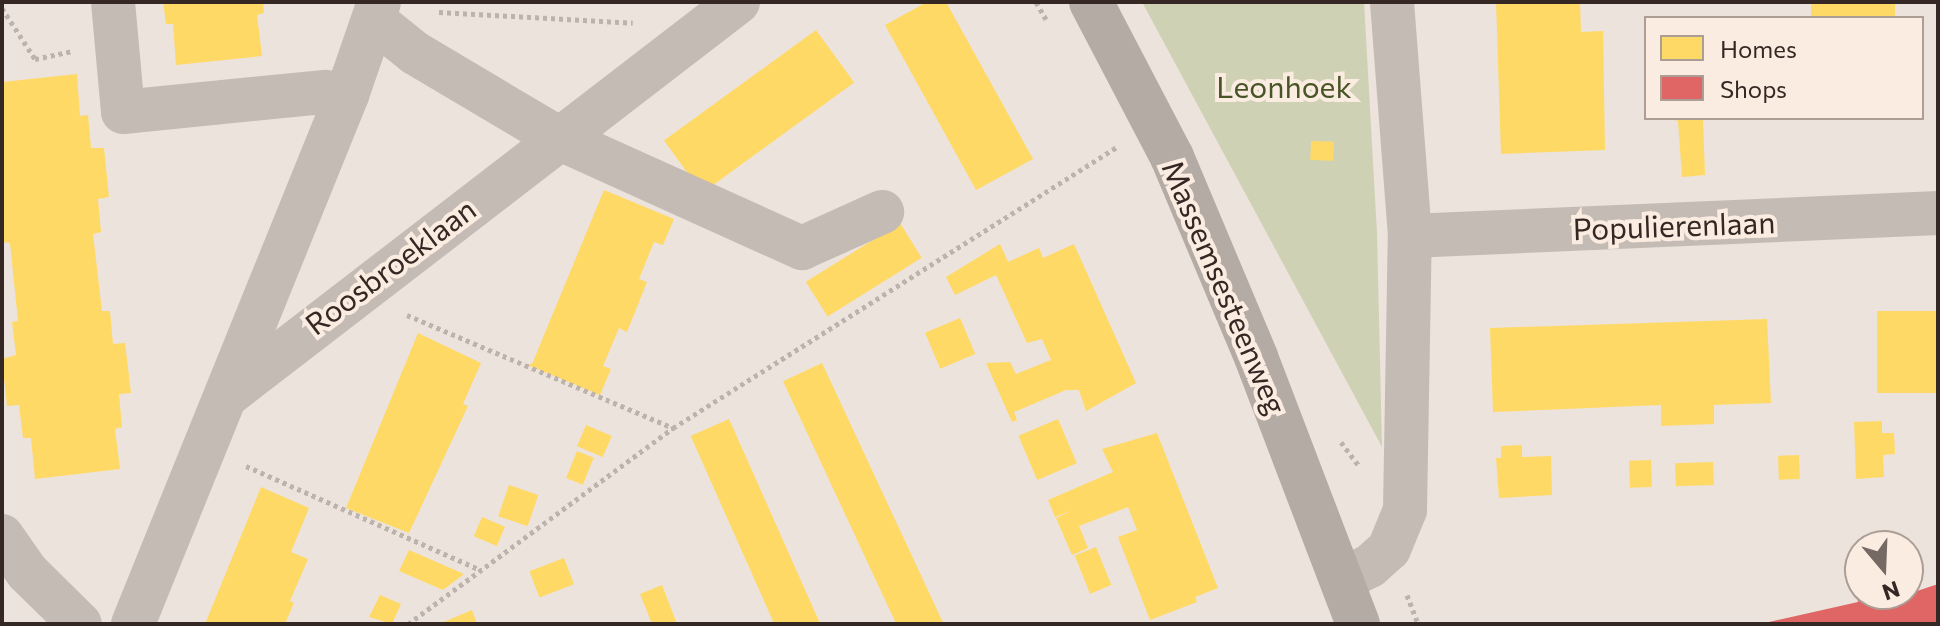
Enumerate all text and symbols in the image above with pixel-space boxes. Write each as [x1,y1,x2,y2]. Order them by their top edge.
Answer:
legend [1644,16,1924,120]
text: Homes [1720,34,1797,63]
park label: Leonhoek [1216,68,1352,104]
text: Shops [1720,74,1787,103]
street label: Massemsesteenweg [1155,155,1295,419]
street label: Roosbroeklaan [298,190,482,342]
street label: Populierenlaan [1572,203,1776,247]
north arrow [1844,530,1924,610]
text: N [1879,576,1904,607]

